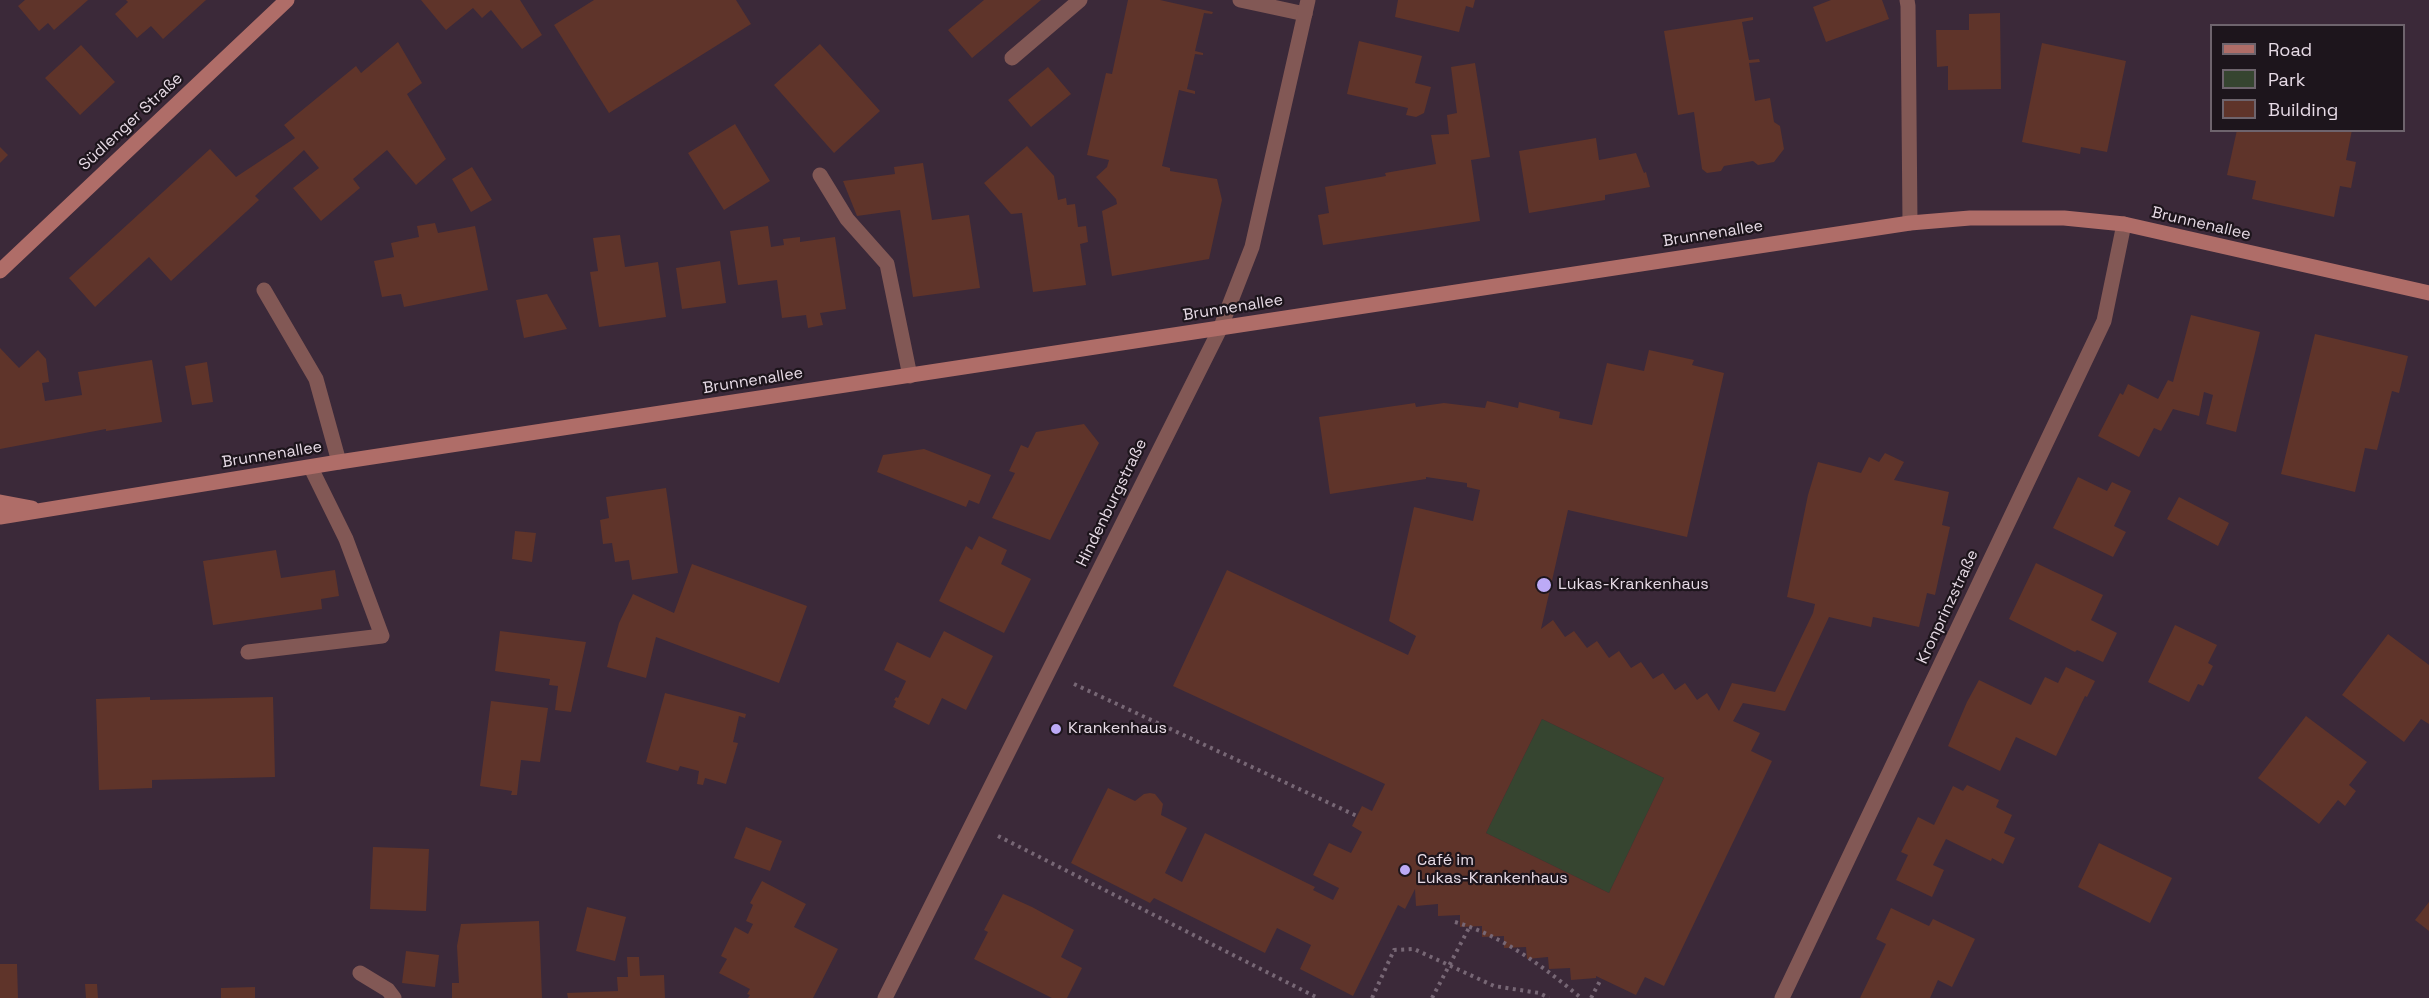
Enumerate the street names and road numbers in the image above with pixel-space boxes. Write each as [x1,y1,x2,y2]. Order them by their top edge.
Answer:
street label: Südlenger Straße [75,69,187,175]
street label: Brunnenallee [2149,203,2253,245]
street label: Brunnenallee [1661,217,1765,251]
street label: Brunnenallee [1181,291,1285,325]
street label: Brunnenallee [701,364,805,398]
street label: Hindenburgstraße [1073,436,1151,570]
street label: Brunnenallee [220,438,324,472]
street label: Kronprinzstraße [1913,547,1983,667]

